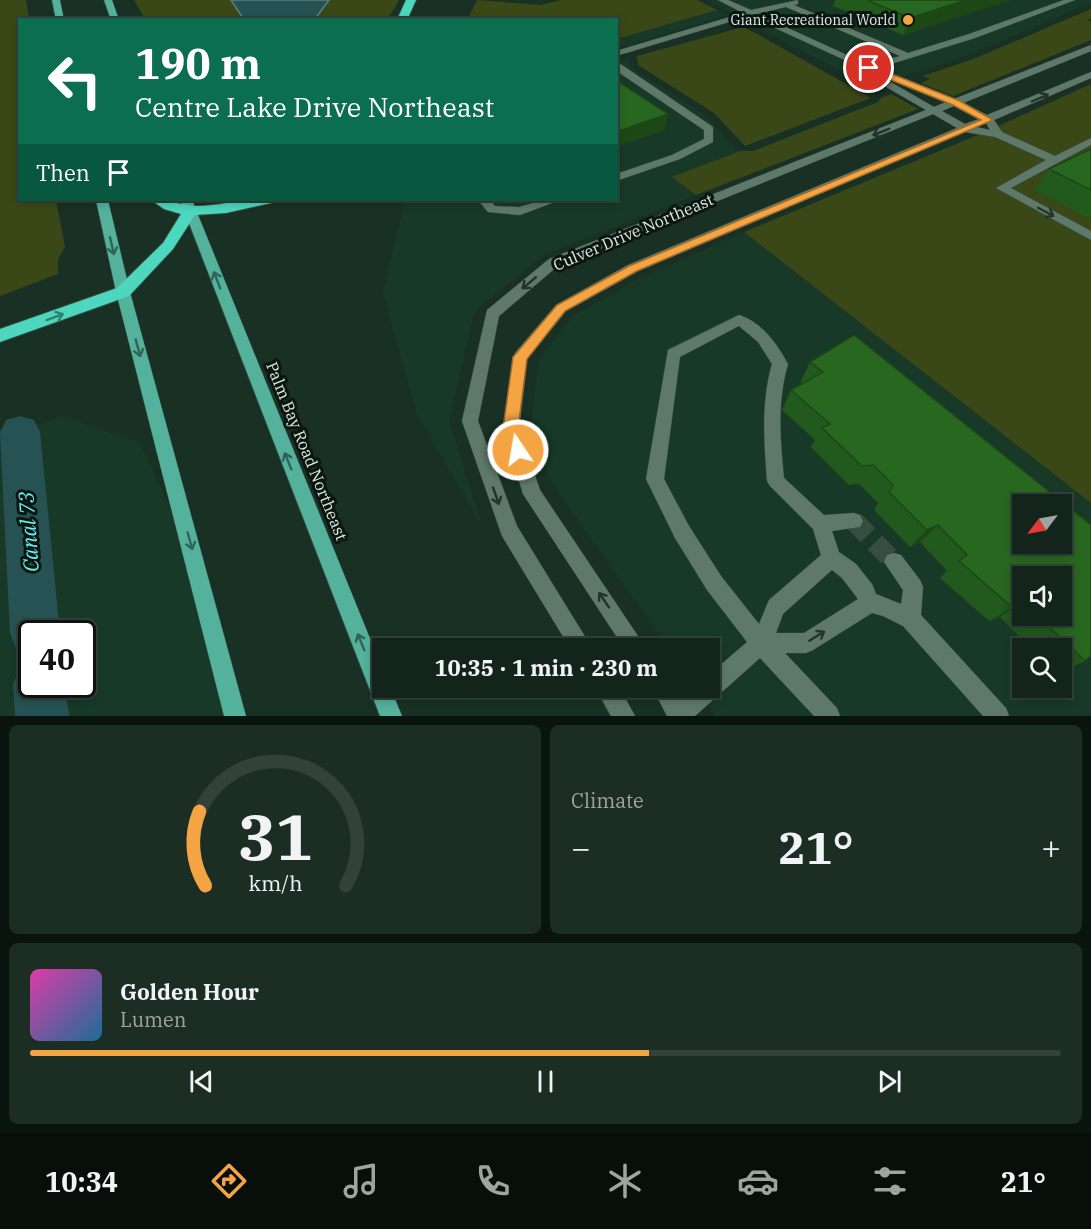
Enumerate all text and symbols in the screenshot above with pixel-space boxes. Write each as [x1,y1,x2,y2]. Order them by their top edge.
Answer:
place label: Giant Recreational World [730,11,896,29]
marker: Giant Recreational World [901,13,915,27]
text: 190 m [135,36,261,91]
icon: left [36,42,114,120]
pin [843,42,894,93]
icon: arrive [852,51,885,84]
text: Centre Lake Drive Northeast [135,89,494,124]
one-way arrow [1030,91,1048,103]
one-way arrow [872,128,891,139]
icon: arrive [102,156,135,189]
text: Then [36,158,90,187]
street label: Culver Drive Northeast [550,189,716,275]
one-way arrow [1037,207,1055,218]
one-way arrow [107,236,119,255]
one-way arrow [211,271,222,290]
one-way arrow [522,276,537,290]
one-way arrow [45,310,64,321]
one-way arrow [133,339,144,358]
street label: Palm Bay Road Northeast [262,359,352,544]
position arrow [486,418,550,482]
one-way arrow [282,453,293,471]
one-way arrow [492,486,503,505]
water label: Canal 73 [11,490,45,573]
north arrow [1012,494,1072,554]
map controls [1012,494,1072,698]
one-way arrow [185,531,196,550]
button: sound [1012,566,1072,626]
one-way arrow [597,591,610,608]
speed limit sign: 40 [18,620,96,698]
one-way arrow [808,629,825,641]
one-way arrow [355,634,366,652]
button: search [1012,638,1072,698]
text: 10:35 · 1 min · 230 m [434,653,658,682]
text: Climate [571,787,644,814]
text: 31 [238,796,312,877]
text: 21° [778,818,854,876]
text: − [571,826,591,869]
text: + [1041,826,1061,869]
text: km/h [248,870,302,898]
text: Golden Hour [120,977,259,1006]
text: Lumen [120,1006,187,1033]
icon: previous [185,1065,218,1098]
icon: pause [529,1065,562,1098]
icon: next [873,1065,906,1098]
icon: directions [208,1160,250,1202]
icon: music [340,1160,382,1202]
icon: phone [472,1160,514,1202]
icon: climate [604,1160,646,1202]
icon: car [737,1160,779,1202]
icon: filters [869,1160,911,1202]
text: 10:34 [45,1164,118,1199]
text: 21° [1001,1164,1046,1199]

